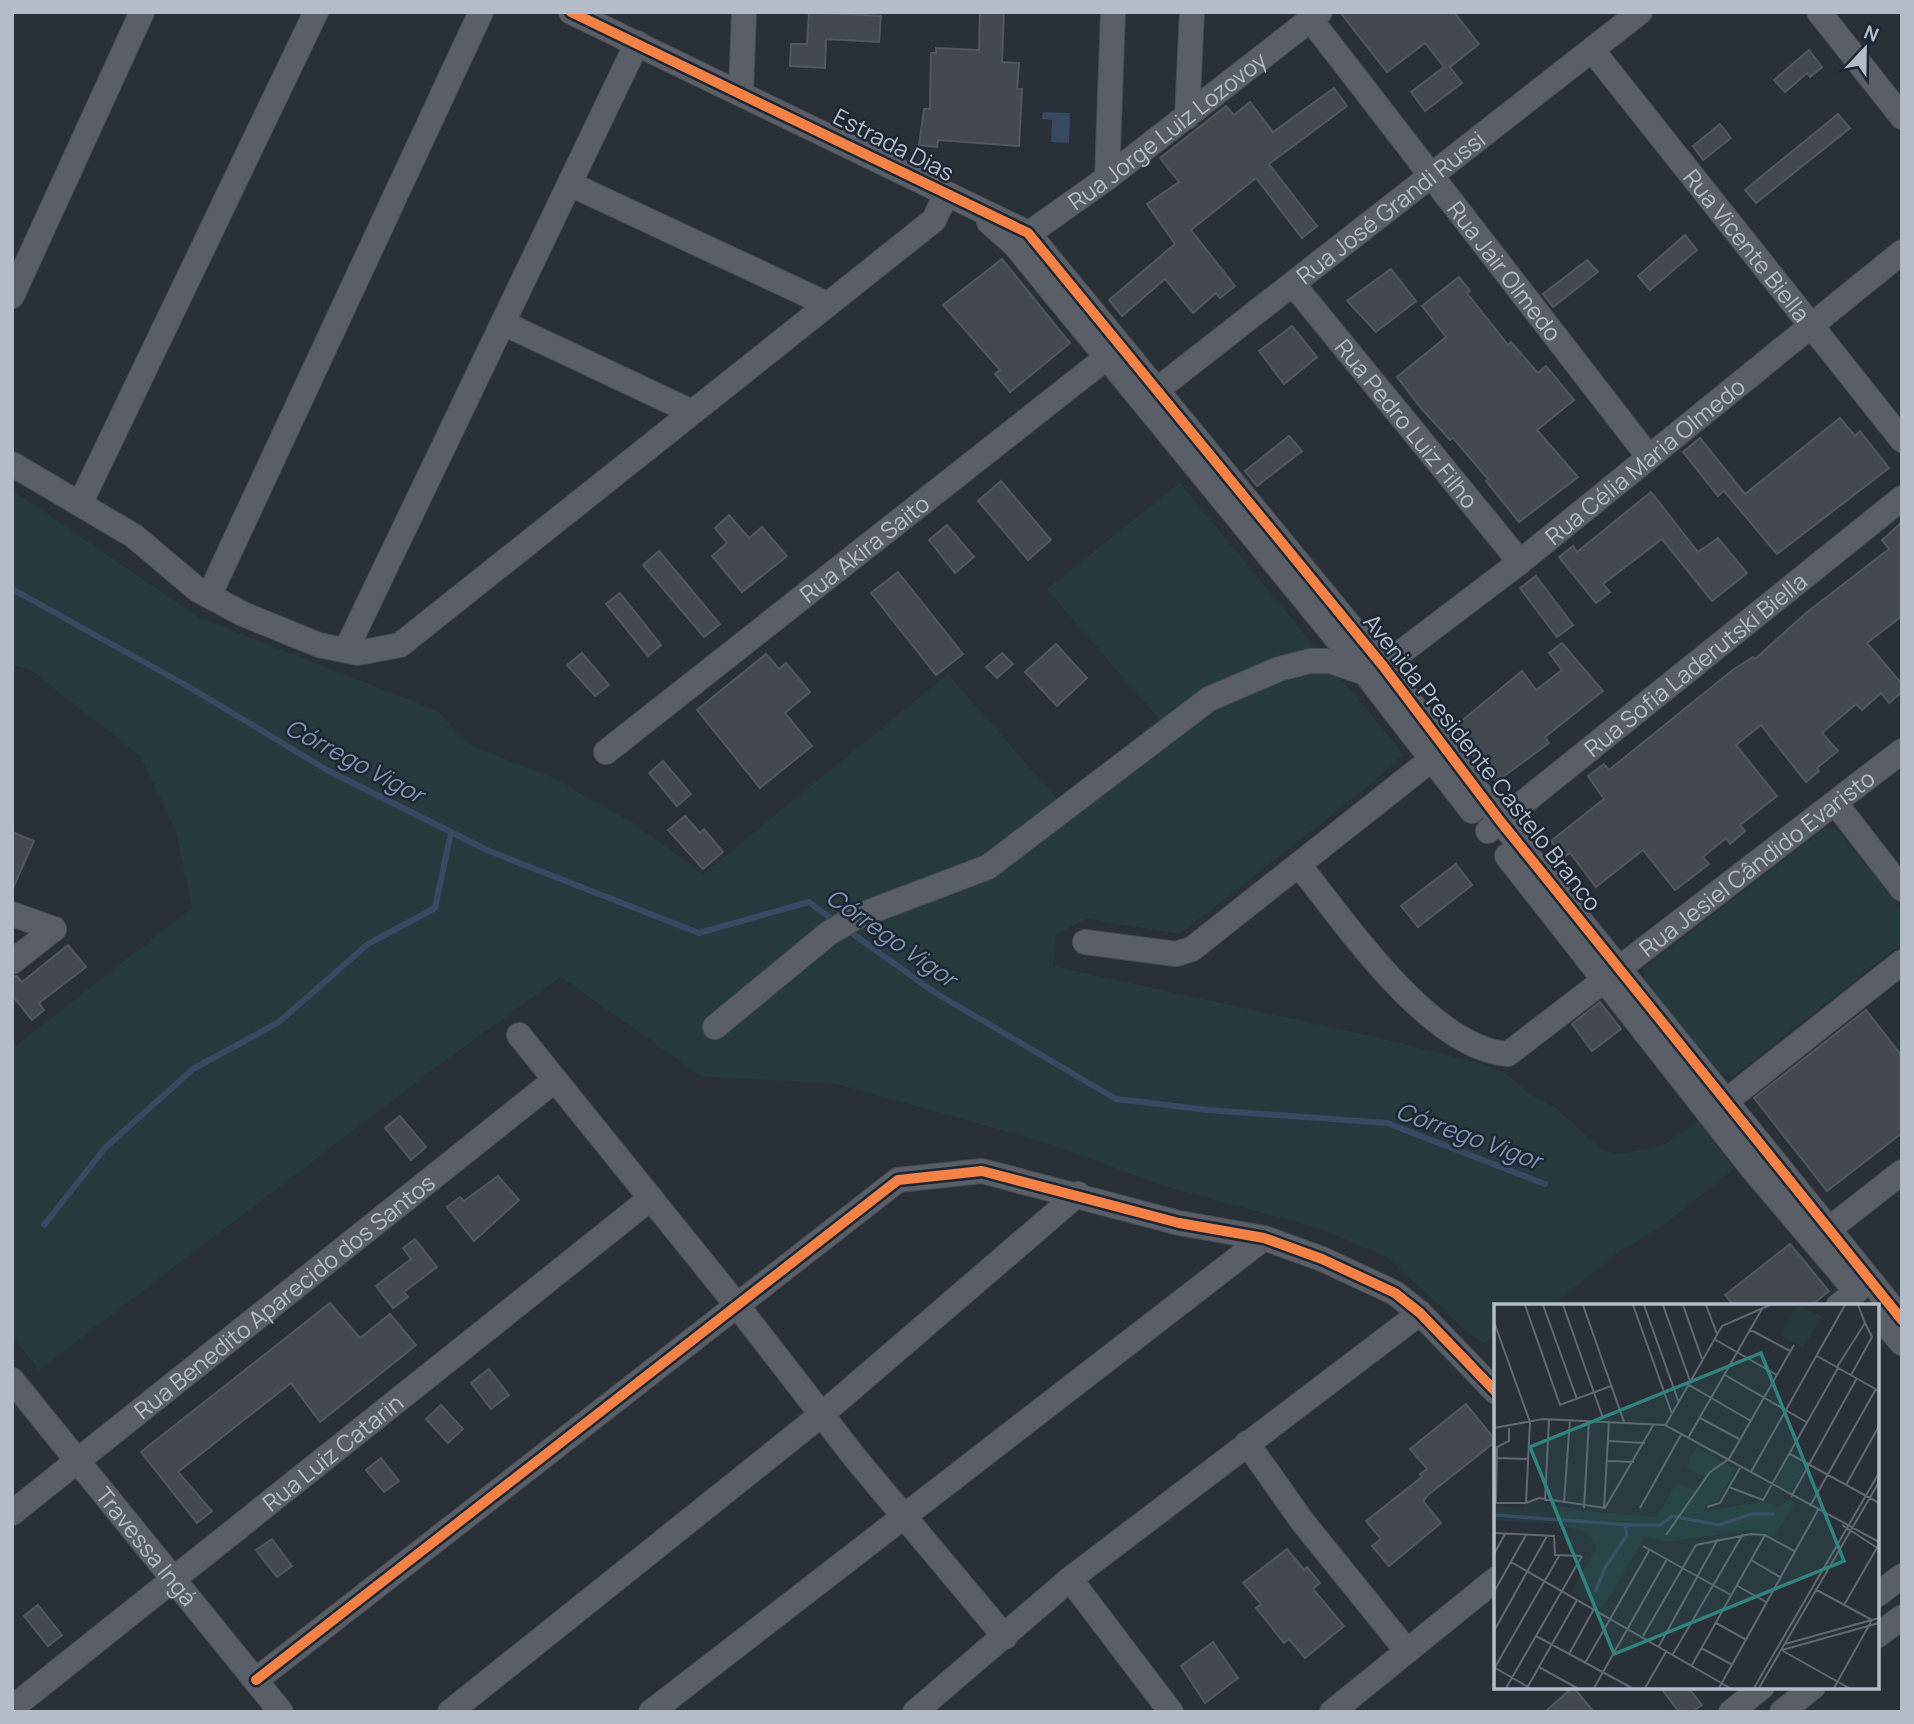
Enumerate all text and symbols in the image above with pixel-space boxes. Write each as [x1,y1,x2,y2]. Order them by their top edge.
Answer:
north arrow [1830,14,1900,84]
text: N [1860,19,1883,48]
street label: Rua Jorge Luiz Lozovoy [1061,44,1273,217]
street label: Estrada Dias [828,100,960,188]
street label: Rua José Grandi Russi [1289,123,1492,291]
street label: Rua Vicente Biella [1677,162,1818,328]
street label: Rua Jair Olmedo [1440,194,1569,348]
street label: Rua Pedro Luiz Filho [1328,332,1486,515]
street label: Rua Célia Maria Olmedo [1538,370,1751,552]
street label: Rua Akira Saito [793,487,936,609]
street label: Rua Sofia Laderutski Biella [1577,565,1813,764]
street label: Avenida Presidente Castelo Branco [1357,607,1609,917]
water label: Córrego Vigor [280,710,433,812]
street label: Rua Jesiel Cândido Evaristo [1632,762,1881,964]
water label: Córrego Vigor [820,880,967,996]
water label: Córrego Vigor [1392,1093,1549,1178]
street label: Rua Benedito Aparecido dos Santos [127,1166,441,1426]
inset map [1494,1304,1879,1689]
street label: Rua Luiz Catarin [255,1386,410,1518]
street label: Travessa Ingá [89,1480,205,1612]

